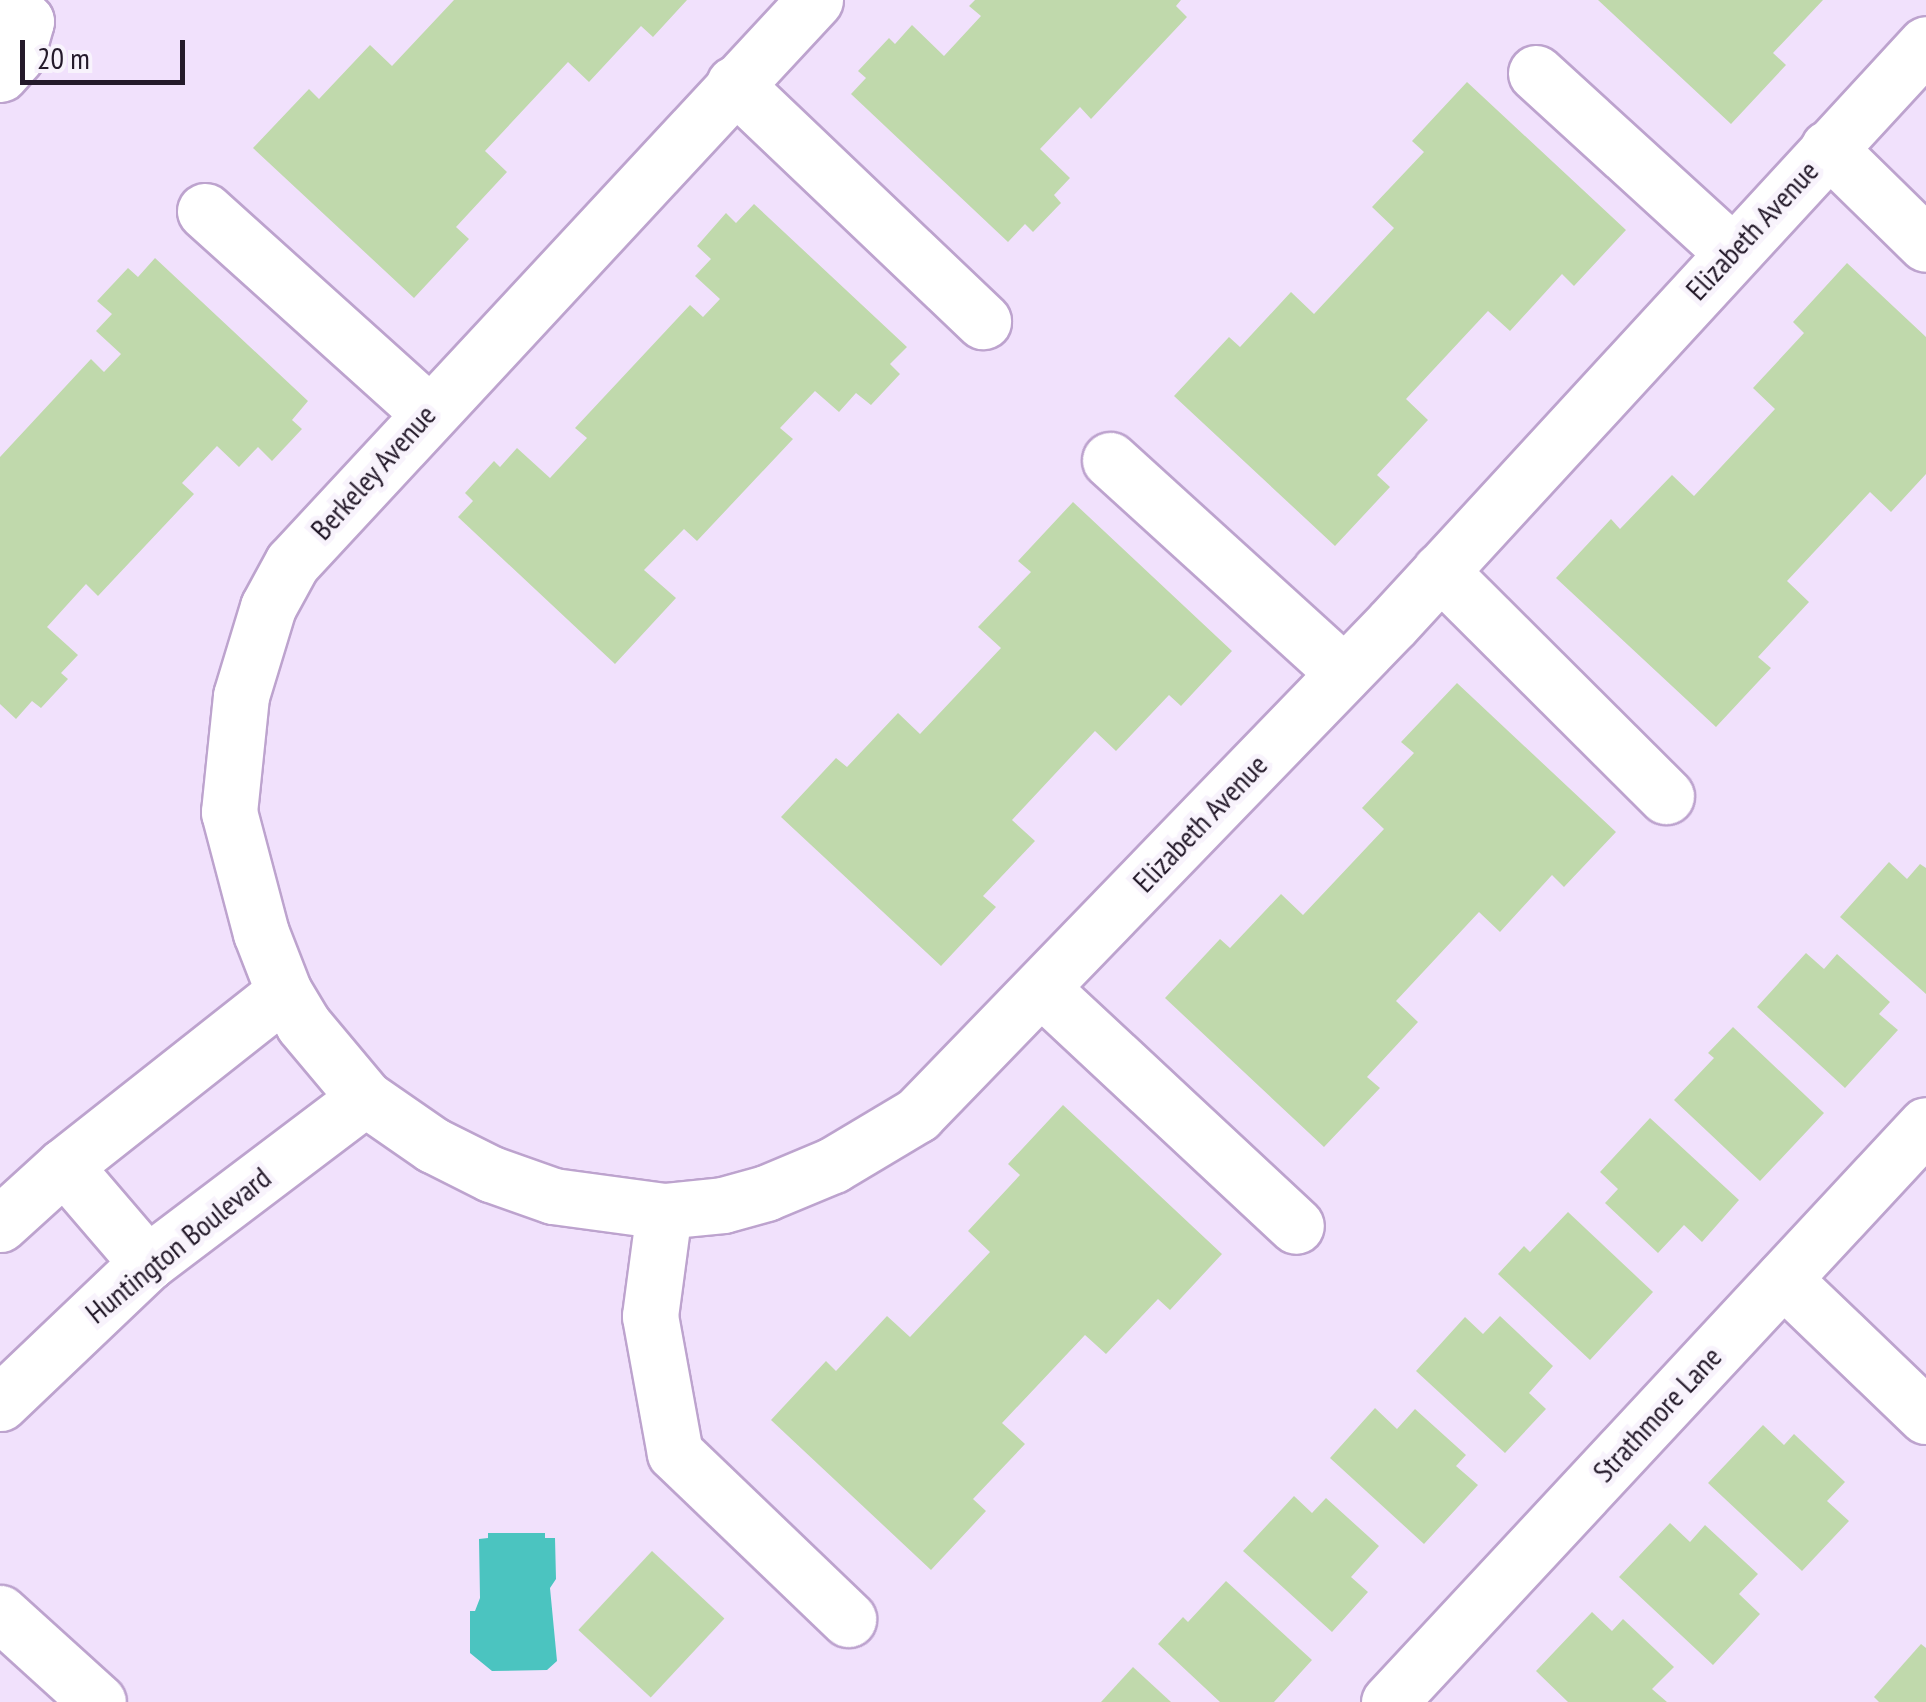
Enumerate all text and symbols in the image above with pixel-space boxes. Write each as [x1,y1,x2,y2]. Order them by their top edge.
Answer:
scale bar [25,20,190,82]
text: 20 m [37,38,90,77]
street label: Elizabeth Avenue [1678,153,1826,307]
street label: Berkeley Avenue [302,396,444,548]
street label: Elizabeth Avenue [1125,746,1275,900]
street label: Huntington Boulevard [78,1159,278,1331]
street label: Strathmore Lane [1585,1339,1729,1489]

